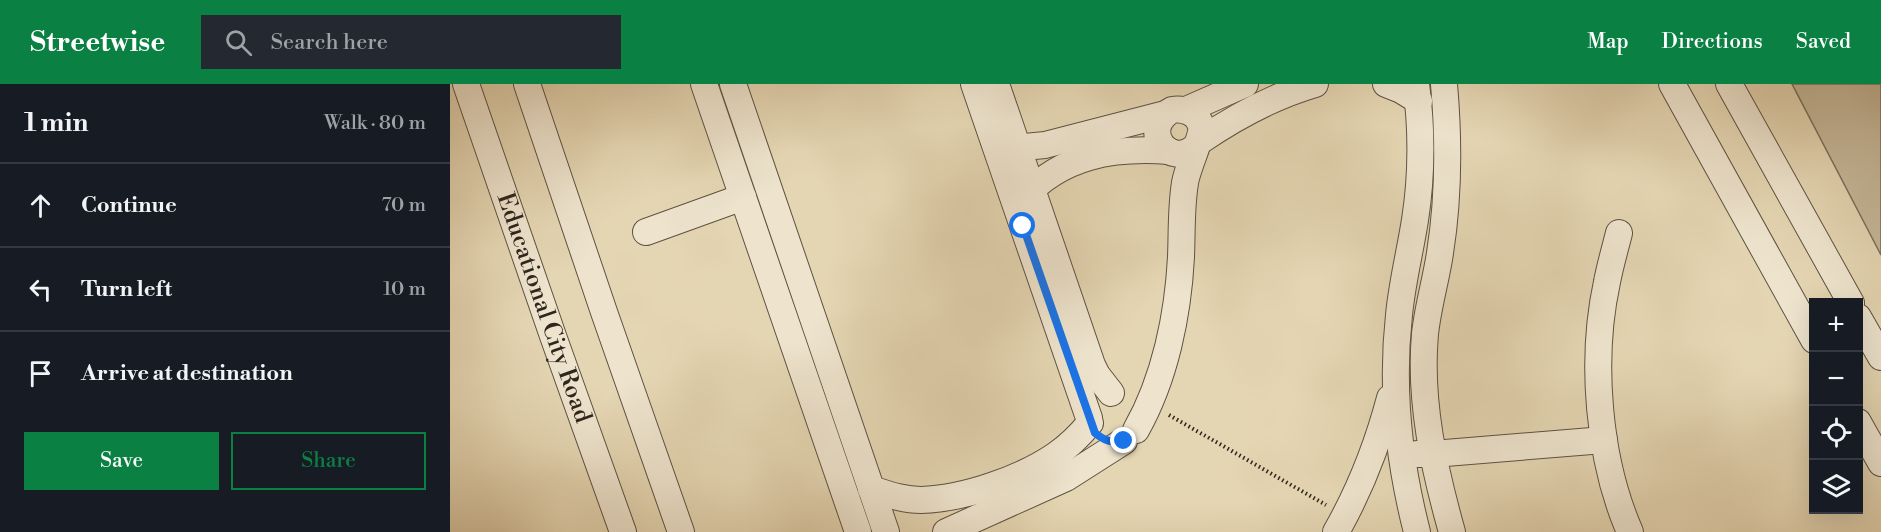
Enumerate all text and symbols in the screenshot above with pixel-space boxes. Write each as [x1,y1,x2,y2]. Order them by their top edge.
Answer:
search box [201,15,621,69]
text: Streetwise [30,25,165,60]
icon: search [222,26,255,59]
text: Search here [270,29,388,56]
text: Map [1587,29,1629,55]
text: Directions [1662,29,1763,55]
text: Saved [1796,29,1851,55]
text: 1 min [24,107,89,139]
text: Walk · 80 m [324,111,426,136]
icon: ahead [24,189,57,222]
street label: Educational City Road [490,189,598,427]
text: Continue [81,192,177,219]
text: 70 m [382,193,426,218]
route start [1009,212,1035,238]
icon: left [24,273,57,306]
text: Turn left [81,276,172,303]
text: 10 m [383,277,426,302]
map controls [1809,298,1863,514]
button: + [1809,298,1863,352]
button: − [1809,352,1863,406]
icon: arrive [24,357,57,390]
text: Arrive at destination [81,360,293,387]
button: locate [1809,406,1863,460]
route end [1110,427,1136,453]
button: Save [24,432,219,490]
button: Share [231,432,426,490]
button: layers [1809,460,1863,514]

